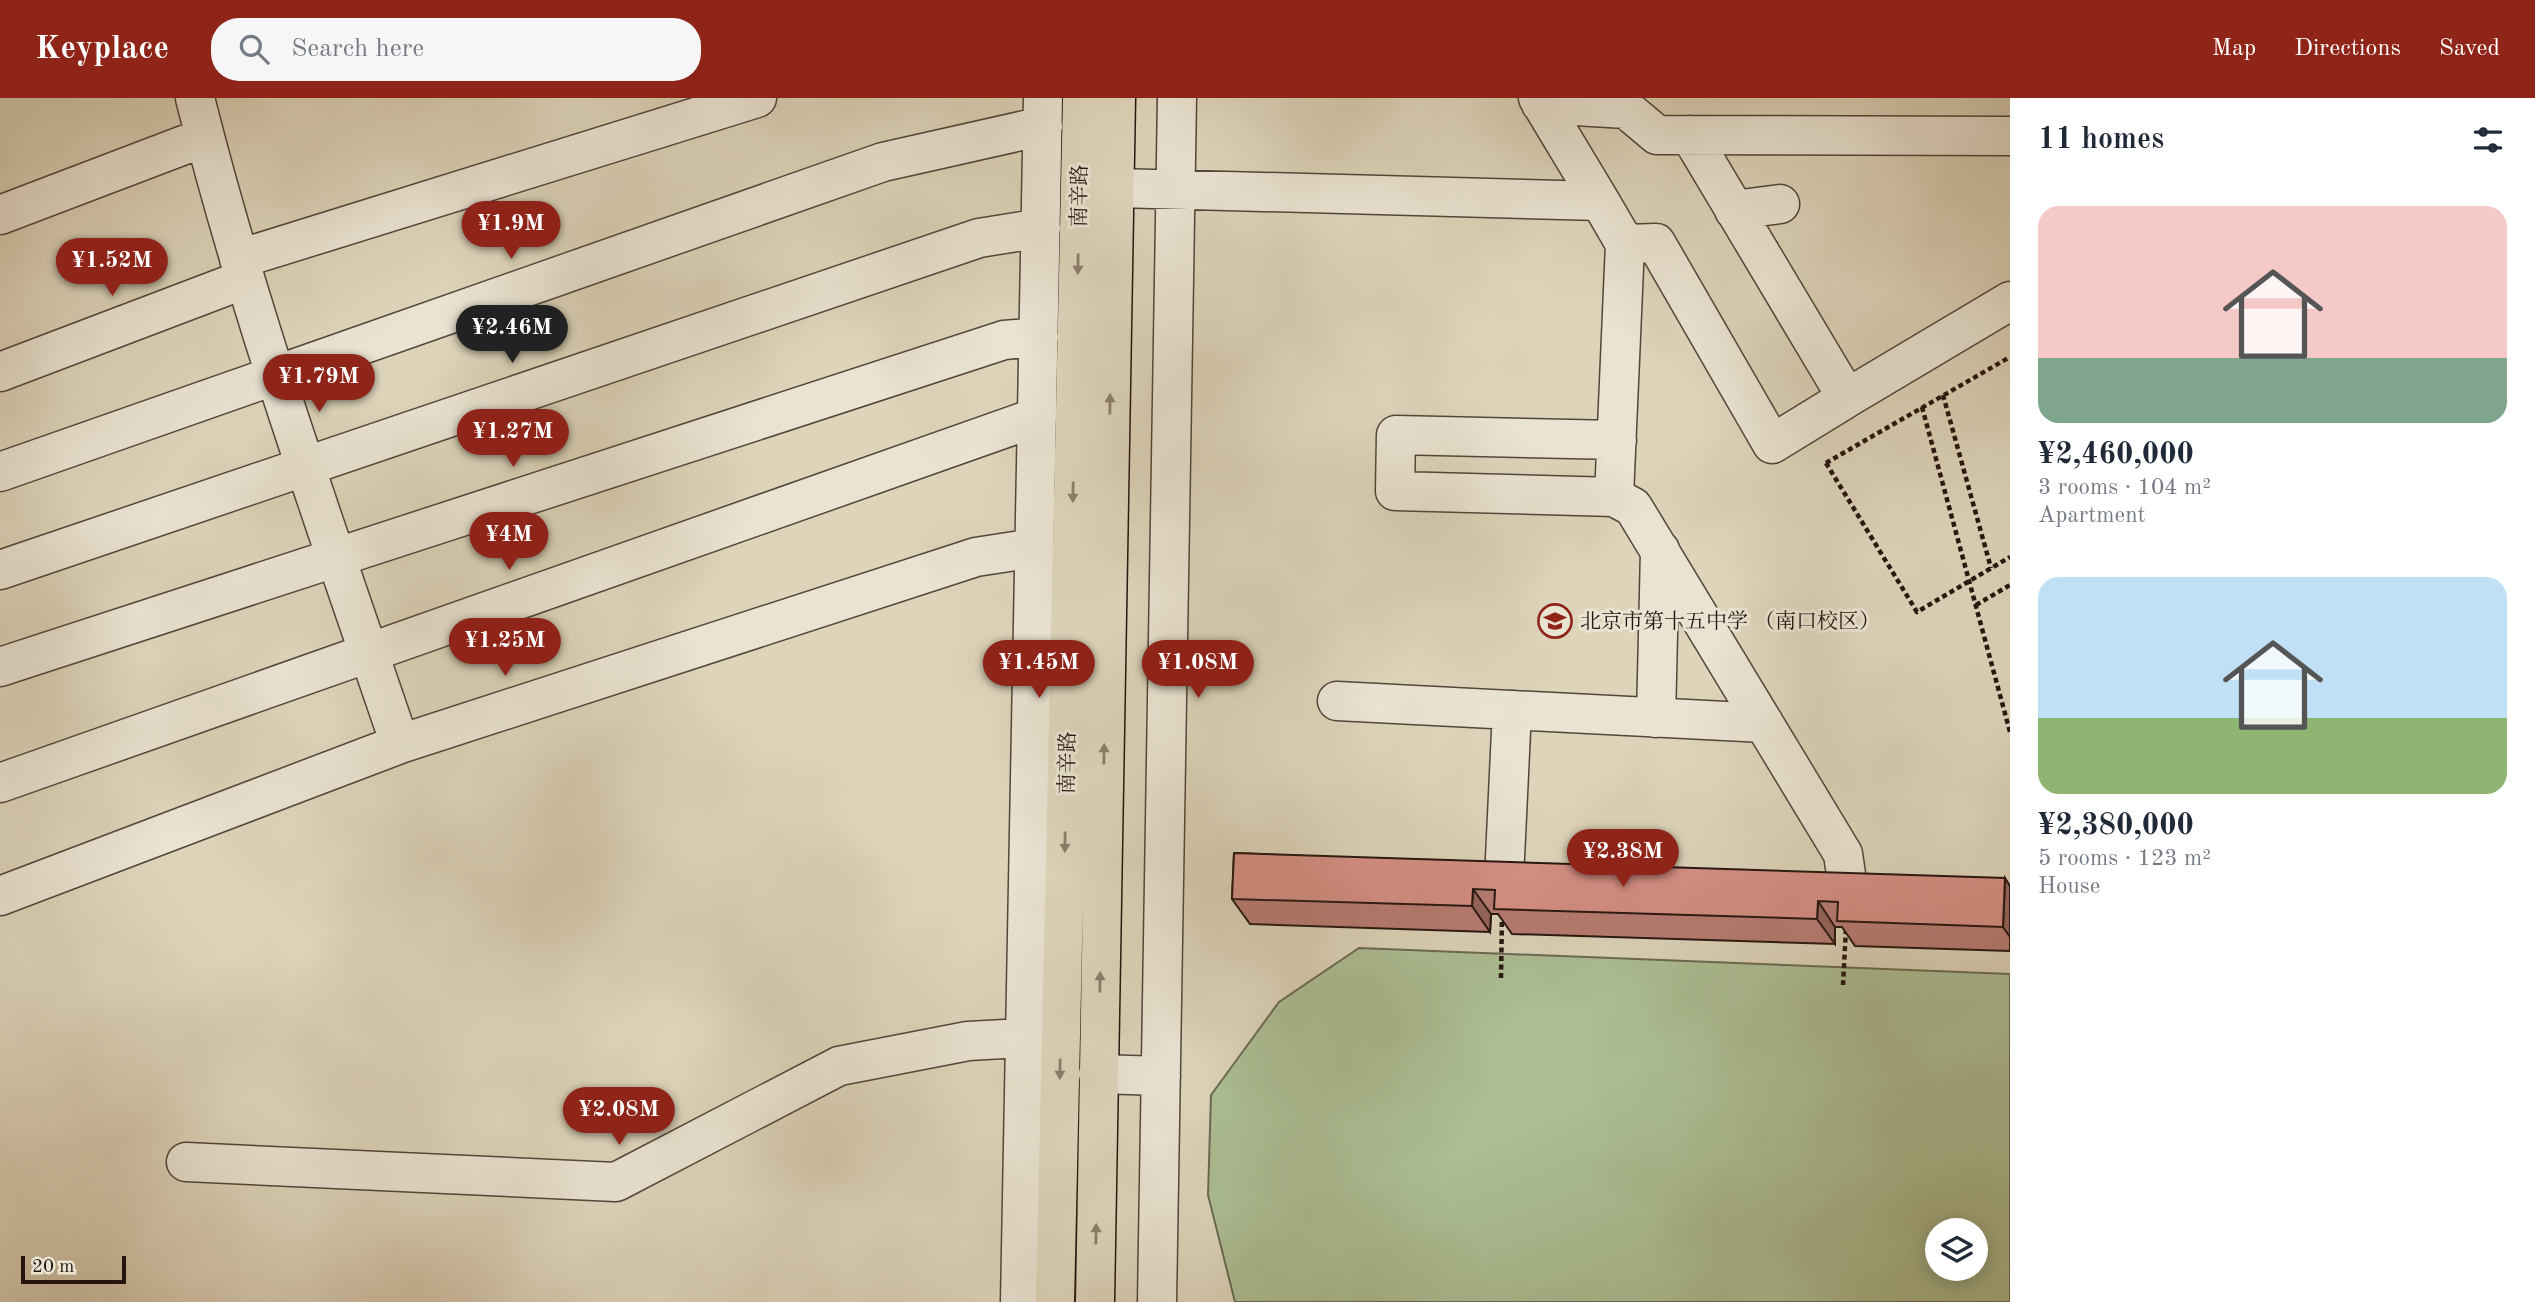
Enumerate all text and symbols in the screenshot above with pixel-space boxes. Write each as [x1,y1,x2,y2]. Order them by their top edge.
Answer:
search box [211,18,701,81]
icon: search [235,30,273,68]
text: Keyplace [35,33,169,66]
text: Search here [291,36,424,62]
text: Map [2212,37,2256,61]
text: Directions [2294,37,2401,61]
text: Saved [2439,37,2500,61]
icon: filters [2469,121,2507,159]
text: 11 homes [2038,125,2164,155]
street label: 南辛路 [1067,164,1092,228]
pin: ¥1.9M [462,202,560,261]
text: ¥1.9M [478,212,544,235]
pin: ¥1.52M [55,238,169,298]
text: ¥1.52M [72,249,152,272]
icon: home [2210,251,2336,377]
one-way arrow [1072,253,1084,275]
pin: ¥2.46M [455,306,569,365]
text: ¥2.46M [472,316,552,339]
pin: ¥1.79M [262,354,376,414]
text: ¥1.79M [279,365,359,388]
one-way arrow [1104,393,1116,415]
pin: ¥1.27M [456,410,570,469]
text: ¥1.27M [473,420,553,443]
text: ¥2,460,000 [2038,440,2194,470]
text: 3 rooms · 104 m² [2038,476,2211,499]
one-way arrow [1067,481,1079,503]
text: Apartment [2038,504,2146,527]
pin: ¥4M [475,512,543,572]
text: ¥4M [485,523,533,546]
school or university icon: 北京市第十五中学 （南口校区） [1536,602,1574,640]
place label: 北京市第十五中学 （南口校区） [1580,610,1880,633]
pin: ¥1.25M [448,618,562,678]
icon: home [2210,622,2336,748]
text: ¥1.25M [465,629,545,652]
pin: ¥1.45M [982,640,1096,700]
pin: ¥1.08M [1141,640,1255,700]
text: ¥1.45M [999,651,1079,674]
text: ¥1.08M [1158,651,1238,674]
street label: 南辛路 [1055,731,1080,795]
one-way arrow [1098,743,1110,765]
text: ¥2,380,000 [2038,811,2194,841]
pin: ¥2.38M [1566,830,1680,889]
one-way arrow [1059,831,1071,853]
text: ¥2.38M [1583,840,1663,863]
text: 5 rooms · 123 m² [2038,847,2211,870]
text: House [2038,875,2100,898]
one-way arrow [1094,971,1106,993]
one-way arrow [1054,1058,1066,1080]
pin: ¥2.08M [562,1088,676,1147]
text: ¥2.08M [579,1098,659,1121]
map controls [1925,1218,1988,1281]
button: layers [1925,1218,1988,1281]
one-way arrow [1090,1223,1101,1245]
scale bar [21,1253,126,1285]
text: 20 m [32,1258,74,1277]

